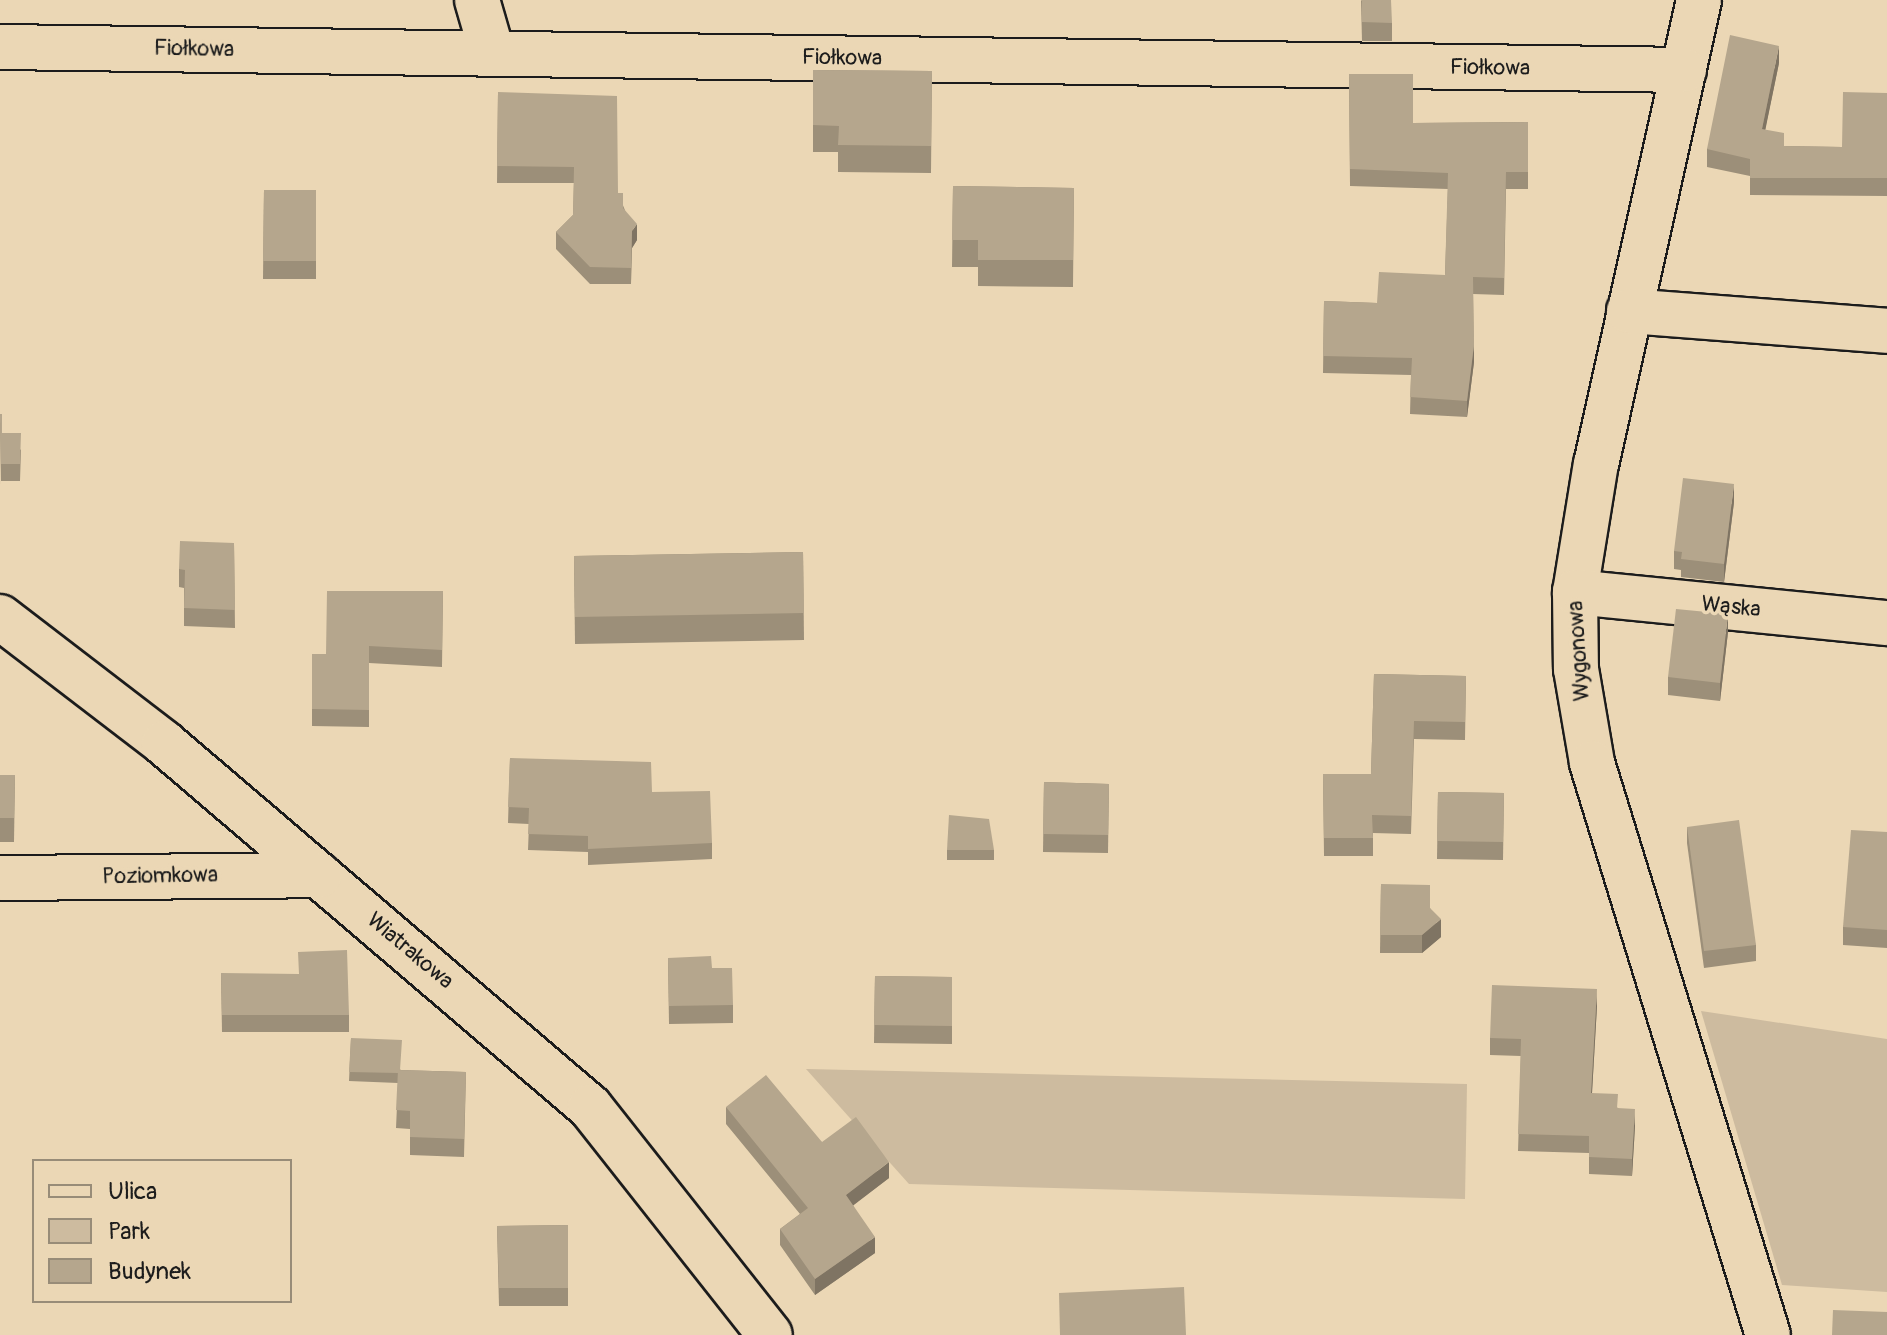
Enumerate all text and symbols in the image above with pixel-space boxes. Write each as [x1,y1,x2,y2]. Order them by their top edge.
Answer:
street label: Fiołkowa [154,35,234,63]
street label: Fiołkowa [802,44,882,72]
street label: Fiołkowa [1450,54,1530,82]
street label: Wąska [1700,591,1762,623]
street label: Wygonowa [1562,600,1596,702]
street label: Poziomkowa [102,862,218,890]
street label: Wiatrakowa [361,907,459,995]
legend [32,1159,292,1303]
text: Ulica [108,1177,157,1206]
text: Park [108,1217,150,1246]
text: Budynek [108,1257,191,1286]

